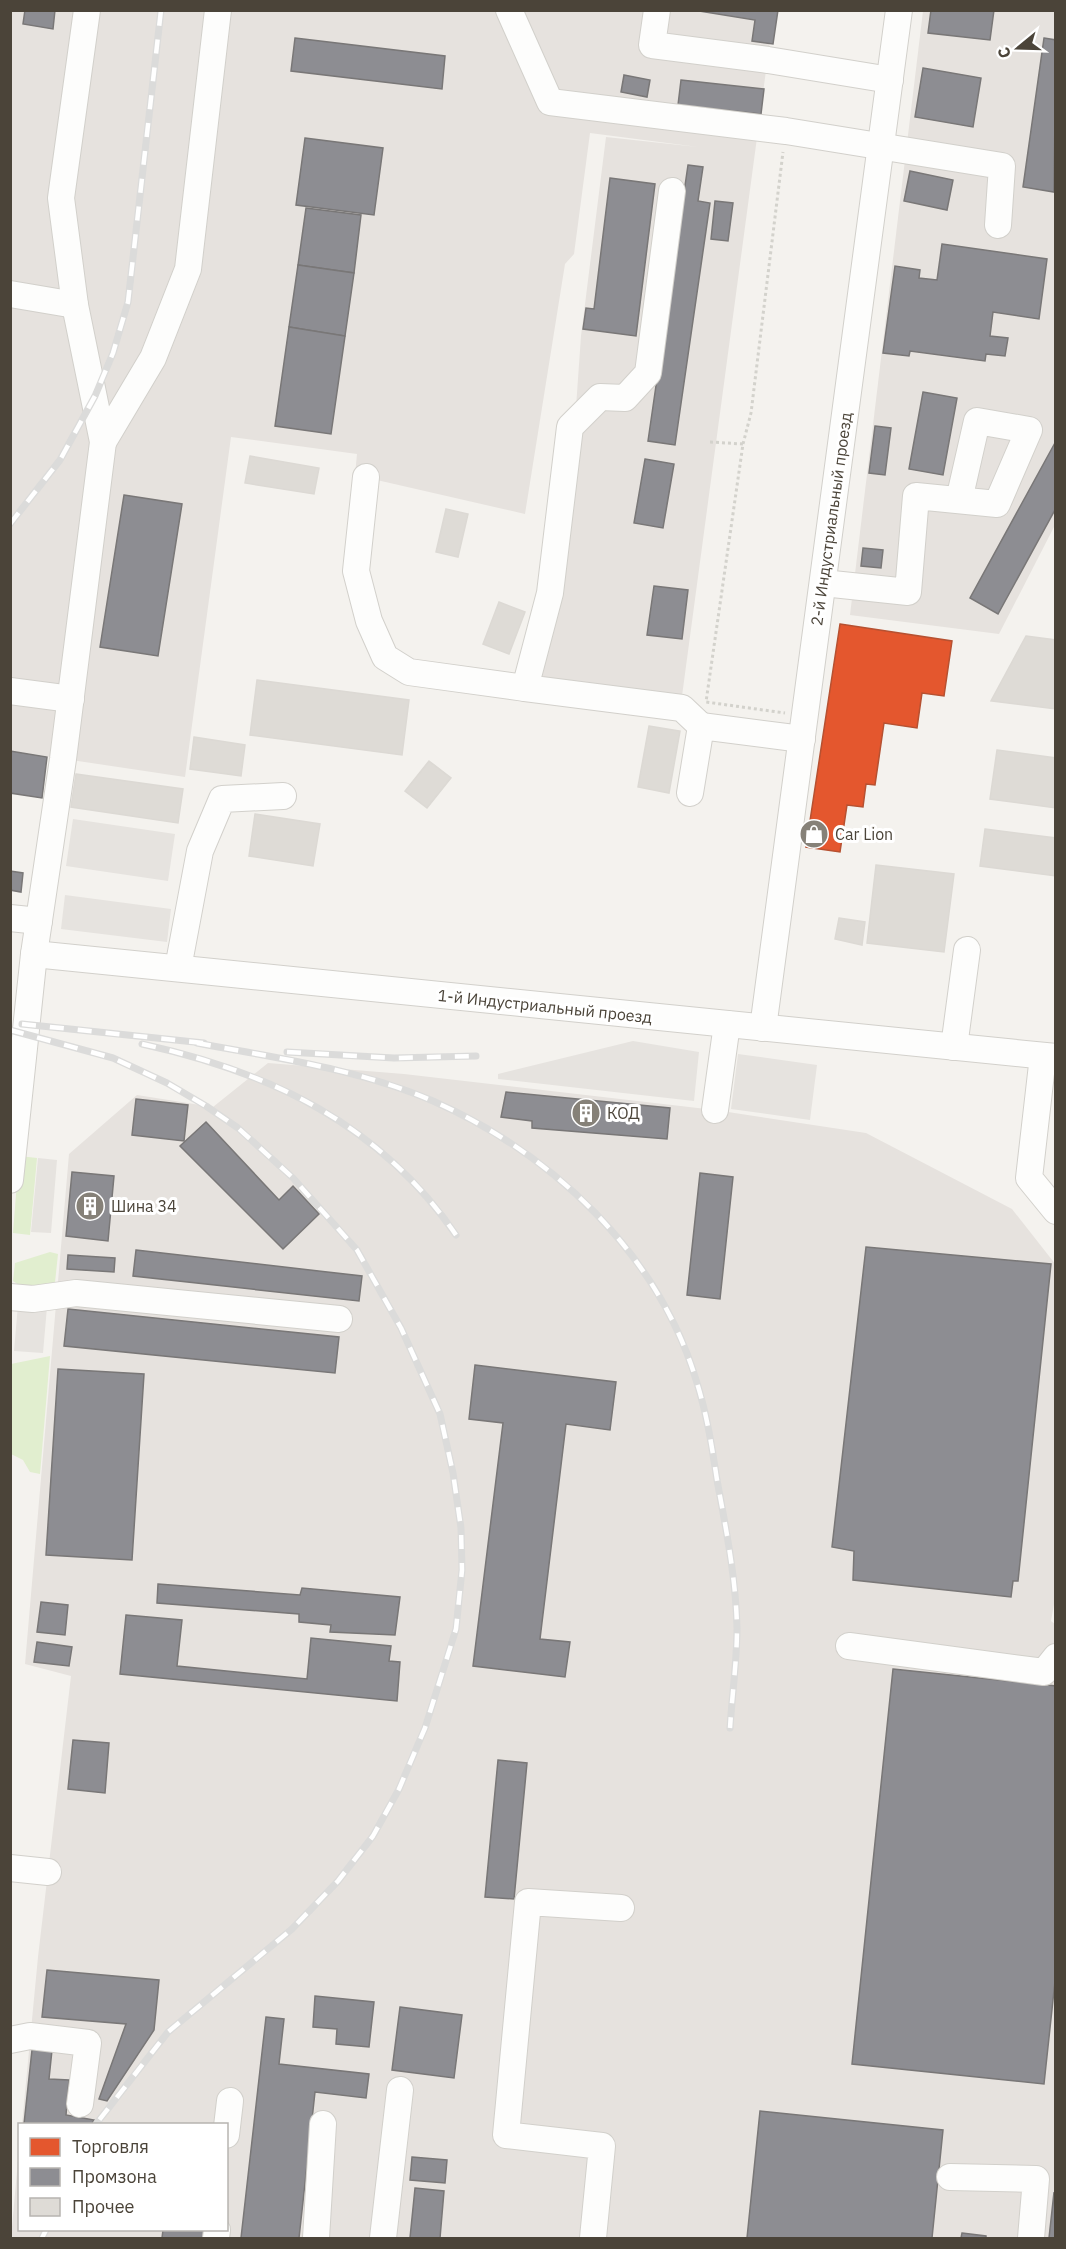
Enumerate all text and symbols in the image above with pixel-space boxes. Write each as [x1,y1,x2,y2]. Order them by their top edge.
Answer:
north arrow [988,18,1048,78]
text: С [993,45,1015,61]
street label: 2-й Индустриальный проезд [806,410,856,627]
shop icon: Car Lion [798,818,830,850]
place label: Car Lion [835,824,893,844]
street label: 1-й Индустриальный проезд [437,985,654,1027]
building icon: КОД [570,1097,602,1129]
place label: КОД [607,1103,640,1123]
building icon: Шина 34 [74,1190,106,1222]
place label: Шина 34 [111,1196,177,1216]
legend [18,2123,228,2231]
text: Торговля [72,2135,149,2158]
text: Промзона [72,2165,157,2188]
text: Прочее [72,2195,135,2218]

